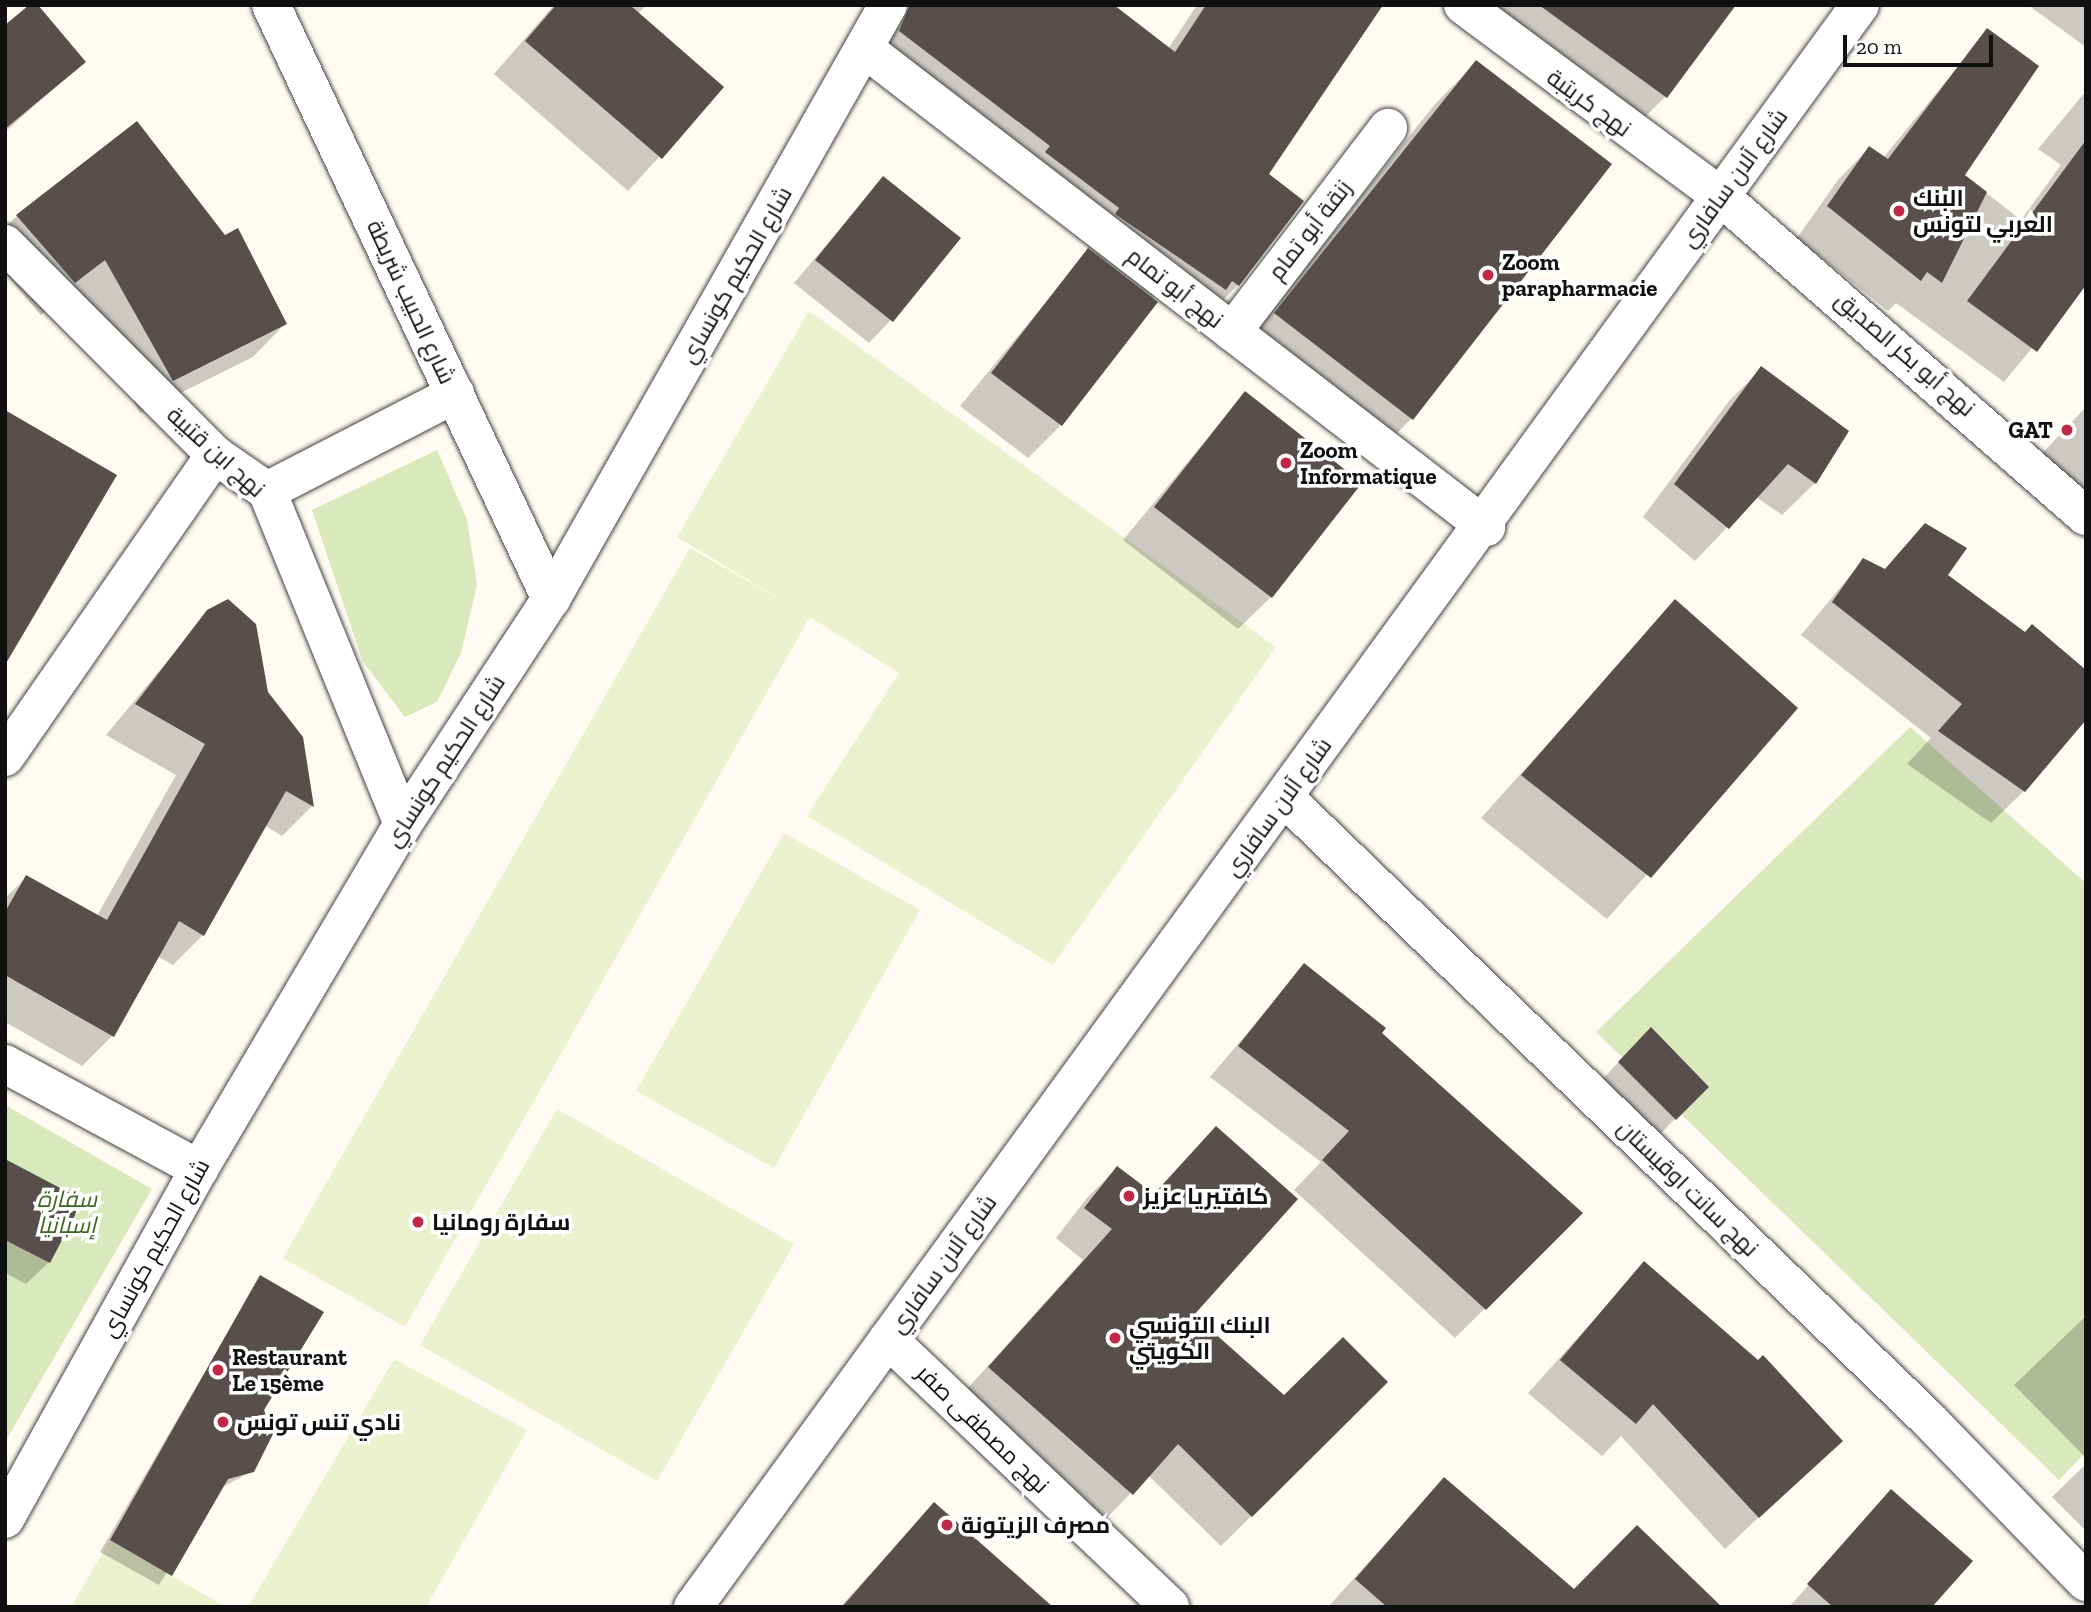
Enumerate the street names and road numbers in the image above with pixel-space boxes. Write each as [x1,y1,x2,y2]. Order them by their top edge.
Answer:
street label: نهج كريتبة [1542,63,1636,143]
street label: شارع آلان سافاري [1674,103,1794,253]
street label: زنقة أبو تمام [1262,175,1358,285]
street label: شارع الحكيم كونساي [674,182,798,368]
street label: شارع الحبيب شريطة [361,216,461,388]
street label: نهج أبو تمام [1121,242,1229,334]
street label: نهج أبو بكر الصديق [1829,286,1981,422]
street label: نهج ابن قتيبة [161,401,271,503]
street label: شارع الحكيم كونساي [379,670,511,852]
street label: شارع آلان سافاري [1218,732,1338,882]
street label: نهج سانت اوقيستان [1612,1114,1764,1262]
street label: شارع الحكيم كونساي [95,1154,215,1342]
street label: شارع آلان سافاري [883,1189,1003,1339]
street label: نهج مصطفى صفر [911,1359,1055,1499]

